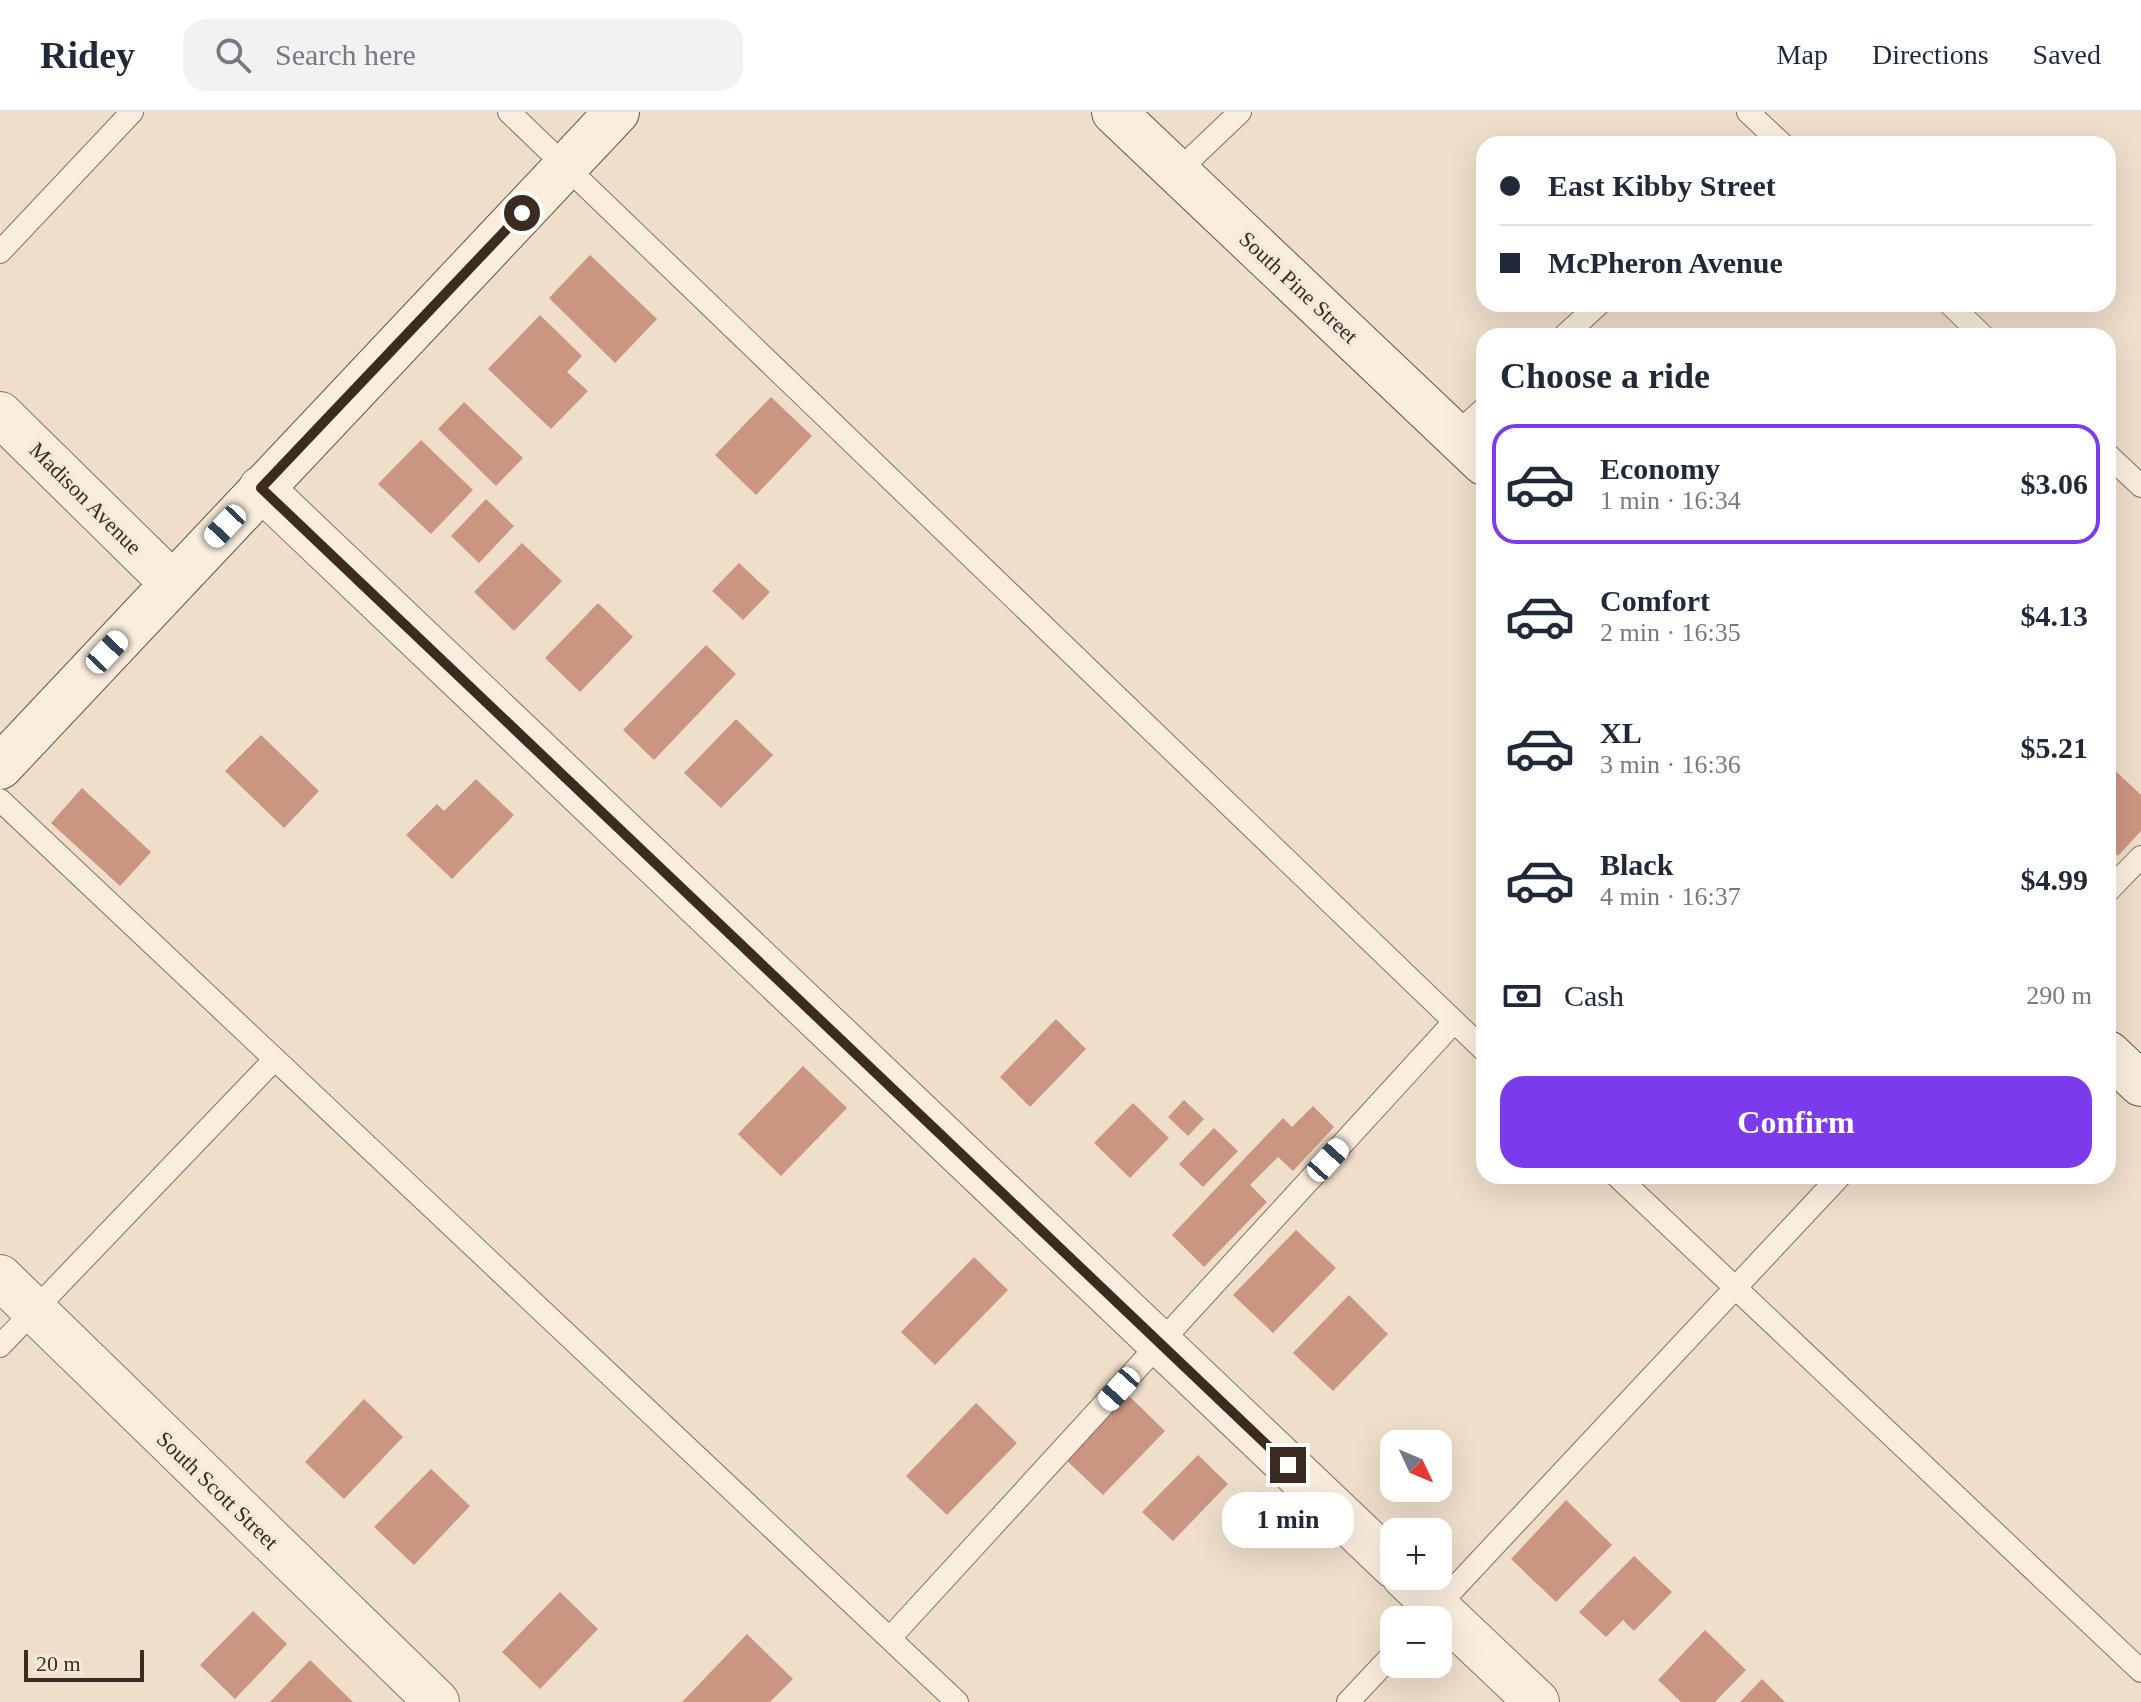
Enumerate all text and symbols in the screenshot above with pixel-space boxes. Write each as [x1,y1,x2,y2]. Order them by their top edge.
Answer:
search box [183,19,743,91]
icon: search [211,33,255,77]
text: Ridey [40,34,135,76]
text: Search here [275,38,416,71]
text: Map [1777,39,1828,70]
text: Directions [1872,39,1989,70]
text: Saved [2033,39,2101,70]
text: East Kibby Street [1548,169,1776,202]
route start [504,195,540,231]
street label: South Pine Street [1234,226,1363,349]
text: McPheron Avenue [1548,246,1783,279]
text: Choose a ride [1500,356,1710,396]
street label: Madison Avenue [24,437,147,560]
icon: car [1504,448,1576,520]
text: Economy [1600,452,1720,485]
text: $3.06 [2021,467,2088,500]
text: 1 min · 16:34 [1600,486,1741,515]
car [200,500,250,552]
icon: car [1504,580,1576,652]
text: Comfort [1600,584,1710,617]
text: $4.13 [2021,599,2088,632]
text: 2 min · 16:35 [1600,618,1741,647]
car [82,626,132,678]
icon: car [1504,712,1576,784]
text: XL [1600,716,1642,749]
text: $5.21 [2021,731,2088,764]
text: 3 min · 16:36 [1600,750,1741,779]
icon: car [1504,844,1576,916]
text: Black [1600,848,1673,881]
text: $4.99 [2021,863,2088,896]
text: 4 min · 16:37 [1600,882,1741,911]
icon: cash [1500,974,1544,1018]
text: Cash [1564,979,1624,1012]
text: 290 m [2026,981,2092,1010]
button: Confirm [1500,1076,2092,1168]
car [1303,1134,1353,1186]
car [1094,1363,1144,1415]
street label: South Scott Street [152,1426,283,1555]
north arrow [1380,1430,1452,1502]
map controls [1380,1430,1452,1678]
route end [1270,1447,1306,1483]
callout: 1 min [1222,1493,1354,1549]
text: 1 min [1257,1505,1319,1534]
button: + [1380,1518,1452,1590]
button: − [1380,1606,1452,1678]
scale bar [24,1646,144,1682]
text: 20 m [36,1651,81,1676]

